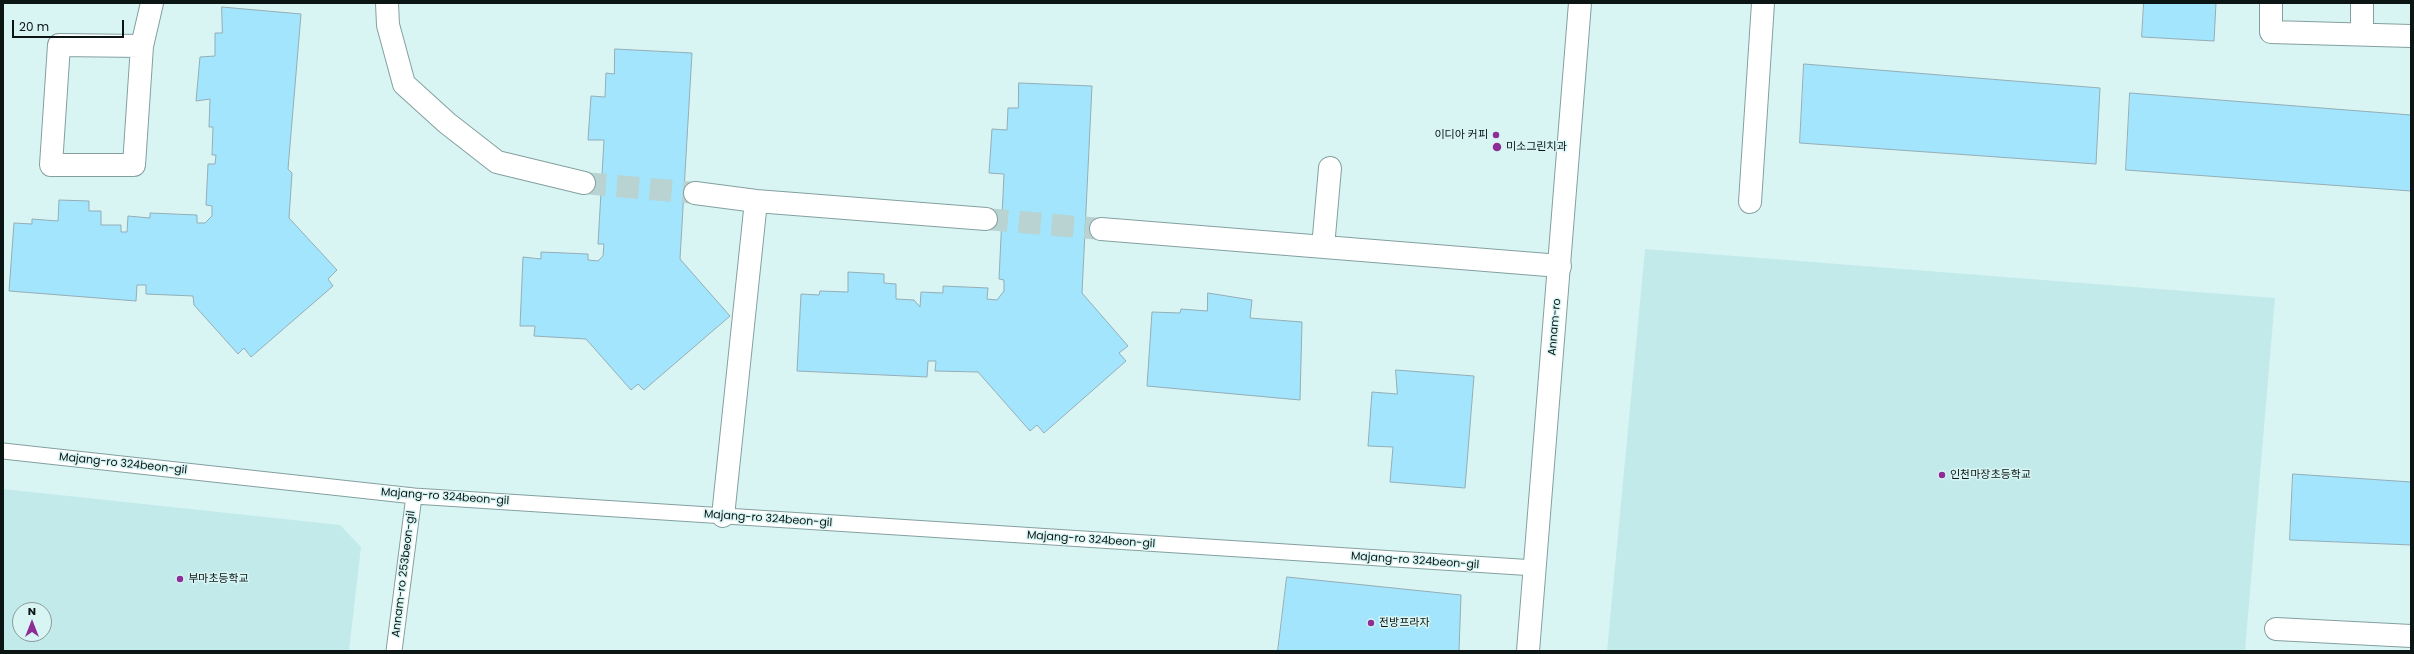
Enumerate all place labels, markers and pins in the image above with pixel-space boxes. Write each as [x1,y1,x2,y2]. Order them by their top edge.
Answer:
place label: 이디아 커피 [1434,128,1488,142]
marker: 이디아 커피 [1491,130,1501,140]
place label: 미소그린치과 [1506,140,1567,154]
marker: 미소그린치과 [1491,141,1503,153]
place label: 인천마장초등학교 [1950,468,2031,482]
marker: 인천마장초등학교 [1937,470,1947,480]
place label: 부마초등학교 [188,572,249,586]
marker: 부마초등학교 [175,574,185,584]
place label: 전방프라자 [1379,616,1430,630]
marker: 전방프라자 [1366,618,1376,628]

